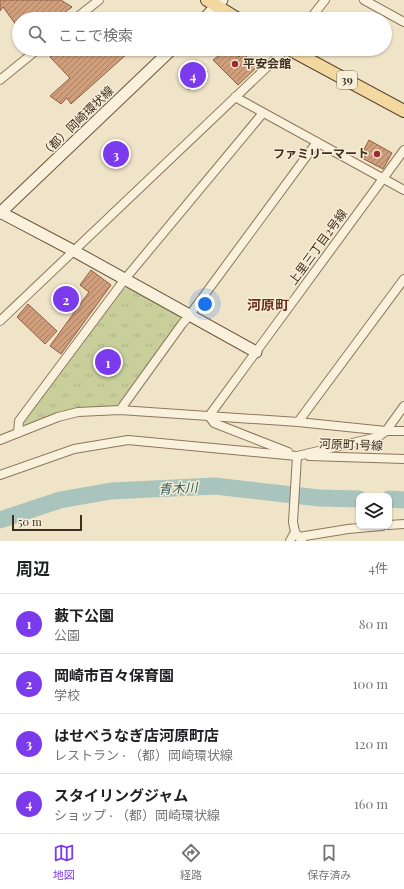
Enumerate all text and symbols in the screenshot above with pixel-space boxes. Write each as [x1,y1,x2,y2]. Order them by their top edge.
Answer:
search box [12,12,392,56]
icon: search [26,23,48,45]
text: ここで検索 [58,25,133,45]
place label: 平安会館 [243,55,291,71]
marker: 平安会館 [230,59,240,69]
pin: 4 [180,60,206,90]
road number: 39 [337,71,357,89]
street label: （都）岡崎環状線 [36,82,116,160]
pin: 3 [103,139,129,169]
place label: ファミリーマート [273,145,369,161]
marker: ファミリーマート [372,149,382,159]
street label: 上里三丁目2号線 [284,205,350,287]
pin: 2 [53,284,79,314]
your location [195,294,215,314]
district label: 河原町 [247,295,289,314]
pin: 1 [95,347,121,377]
street label: 河原町1号線 [319,435,384,453]
water label: 青木川 [158,478,200,497]
map controls [356,493,392,529]
button: layers [356,493,392,529]
scale bar [12,513,82,532]
text: 50 m [18,514,42,529]
text: 周辺 [16,557,50,579]
text: 4件 [369,559,388,576]
text: 藪下公園 [54,605,114,625]
text: 1 [27,615,31,632]
text: 80 m [359,615,388,632]
text: 公園 [54,626,80,643]
text: 岡崎市百々保育園 [54,665,174,685]
text: 2 [26,675,32,692]
text: 100 m [353,675,388,692]
text: 学校 [54,686,80,703]
text: はせべうなぎ店河原町店 [54,725,219,745]
text: 3 [26,735,32,752]
text: 120 m [354,735,388,752]
text: レストラン · （都）岡崎環状線 [54,746,233,763]
text: スタイリングジャム [54,785,188,805]
text: 4 [26,795,32,812]
text: 160 m [354,795,388,812]
text: ショップ · （都）岡崎環状線 [54,806,220,823]
tab: 地図 [53,842,75,882]
tab: 経路 [180,842,202,882]
tab: 保存済み [307,842,351,882]

